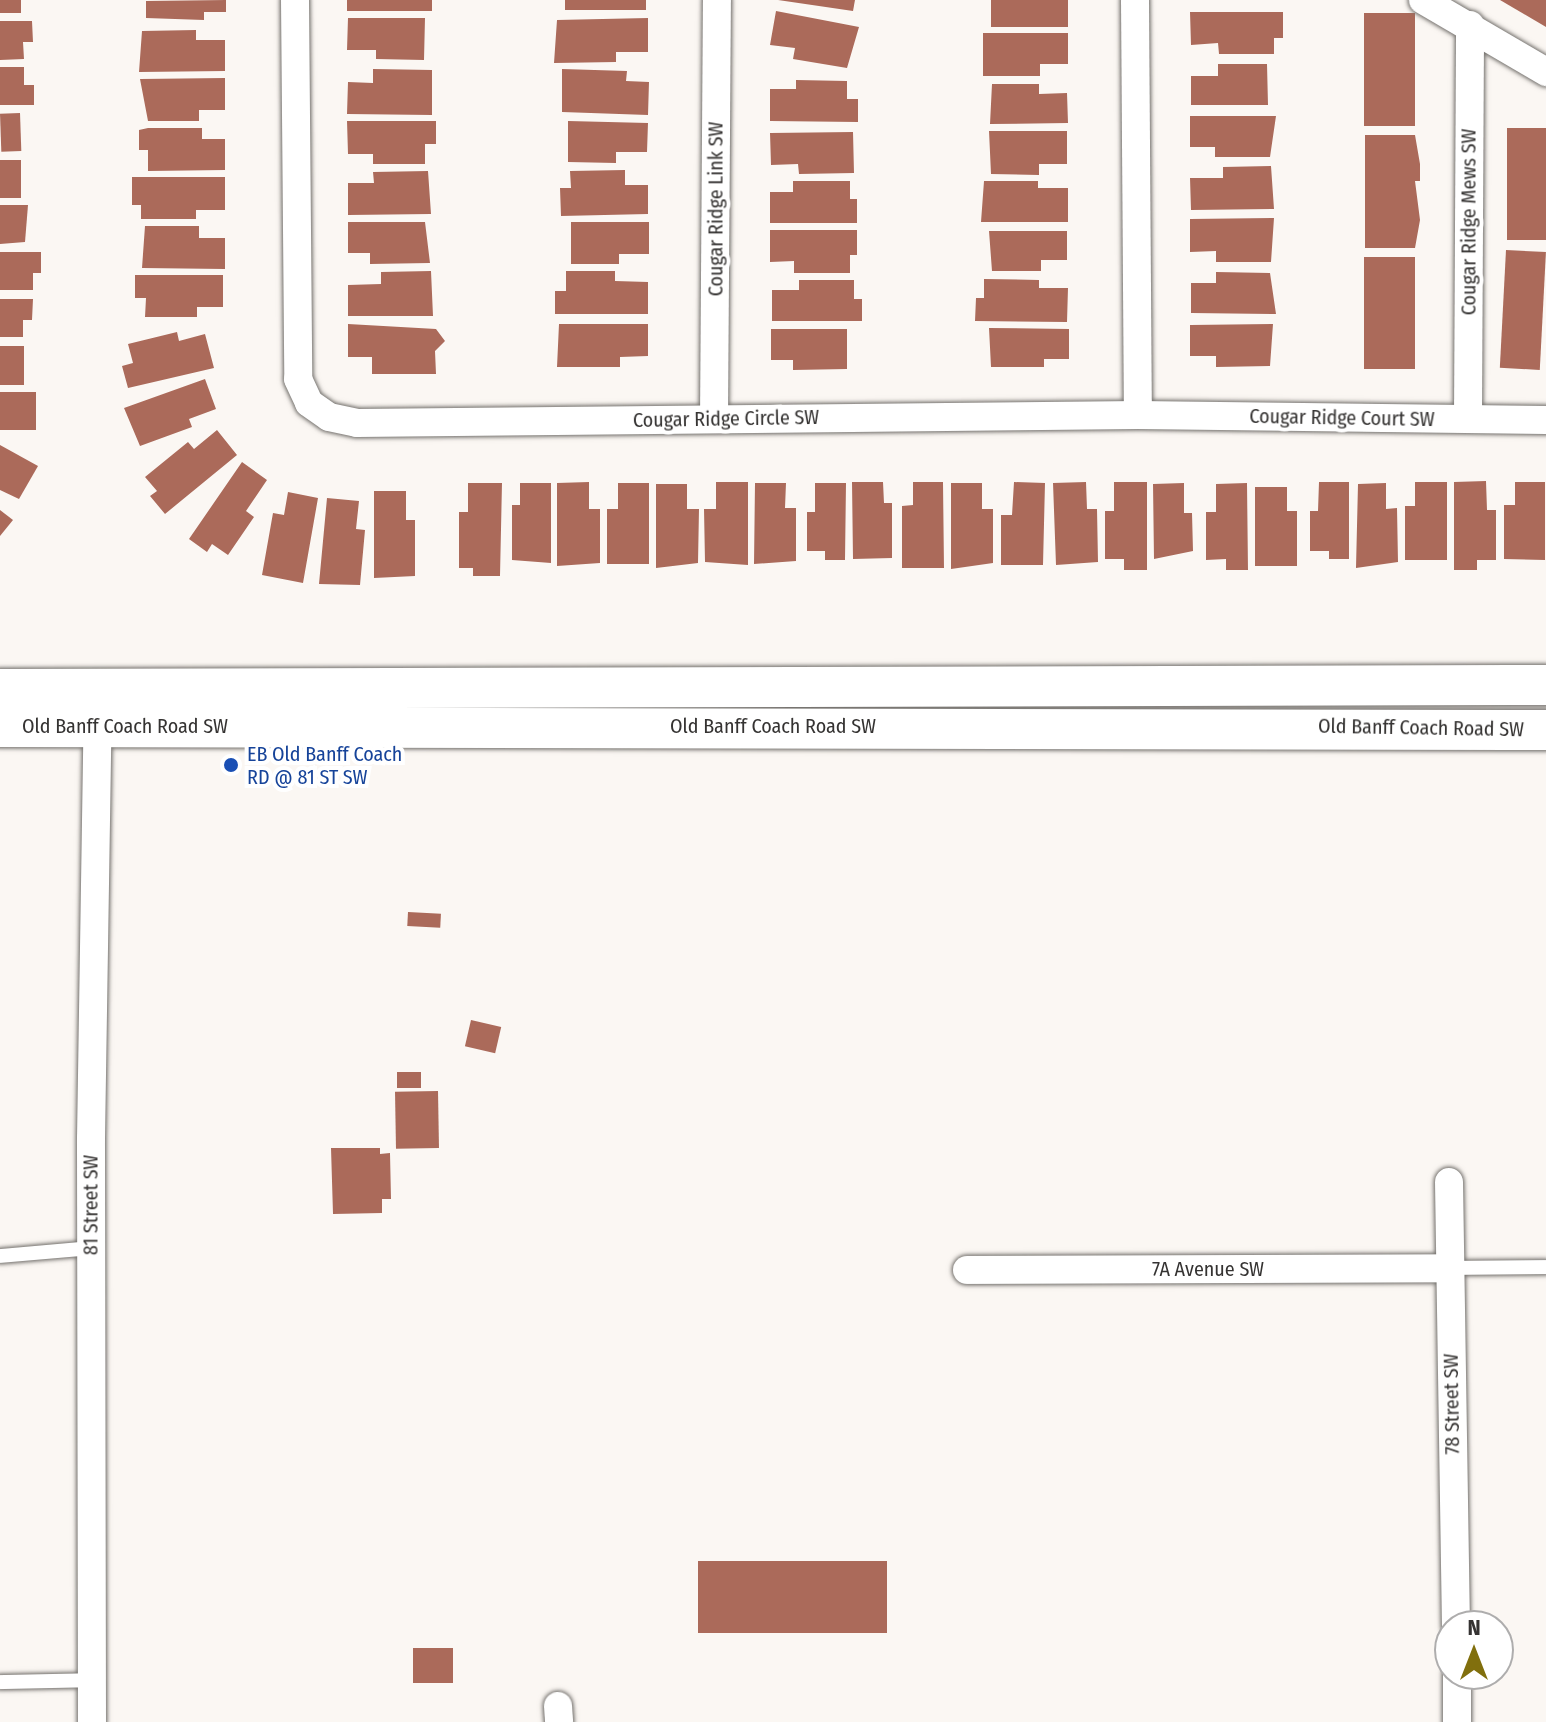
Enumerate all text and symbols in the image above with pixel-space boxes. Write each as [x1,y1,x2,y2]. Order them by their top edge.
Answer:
street label: Cougar Ridge Link SW [704,122,728,296]
street label: Cougar Ridge Mews SW [1457,129,1481,315]
street label: Cougar Ridge Court SW [1249,404,1435,432]
street label: Cougar Ridge Circle SW [633,405,819,433]
street label: Old Banff Coach Road SW [22,714,228,738]
street label: Old Banff Coach Road SW [670,714,876,738]
street label: Old Banff Coach Road SW [1318,714,1524,742]
place label: EB Old Banff Coach RD @ 81 ST SW [247,742,402,789]
marker: EB Old Banff Coach RD @ 81 ST SW [222,756,240,774]
street label: 81 Street SW [79,1155,103,1255]
street label: 7A Avenue SW [1152,1257,1264,1281]
street label: 78 Street SW [1439,1353,1465,1455]
north arrow [1434,1610,1514,1690]
text: N [1467,1614,1481,1641]

